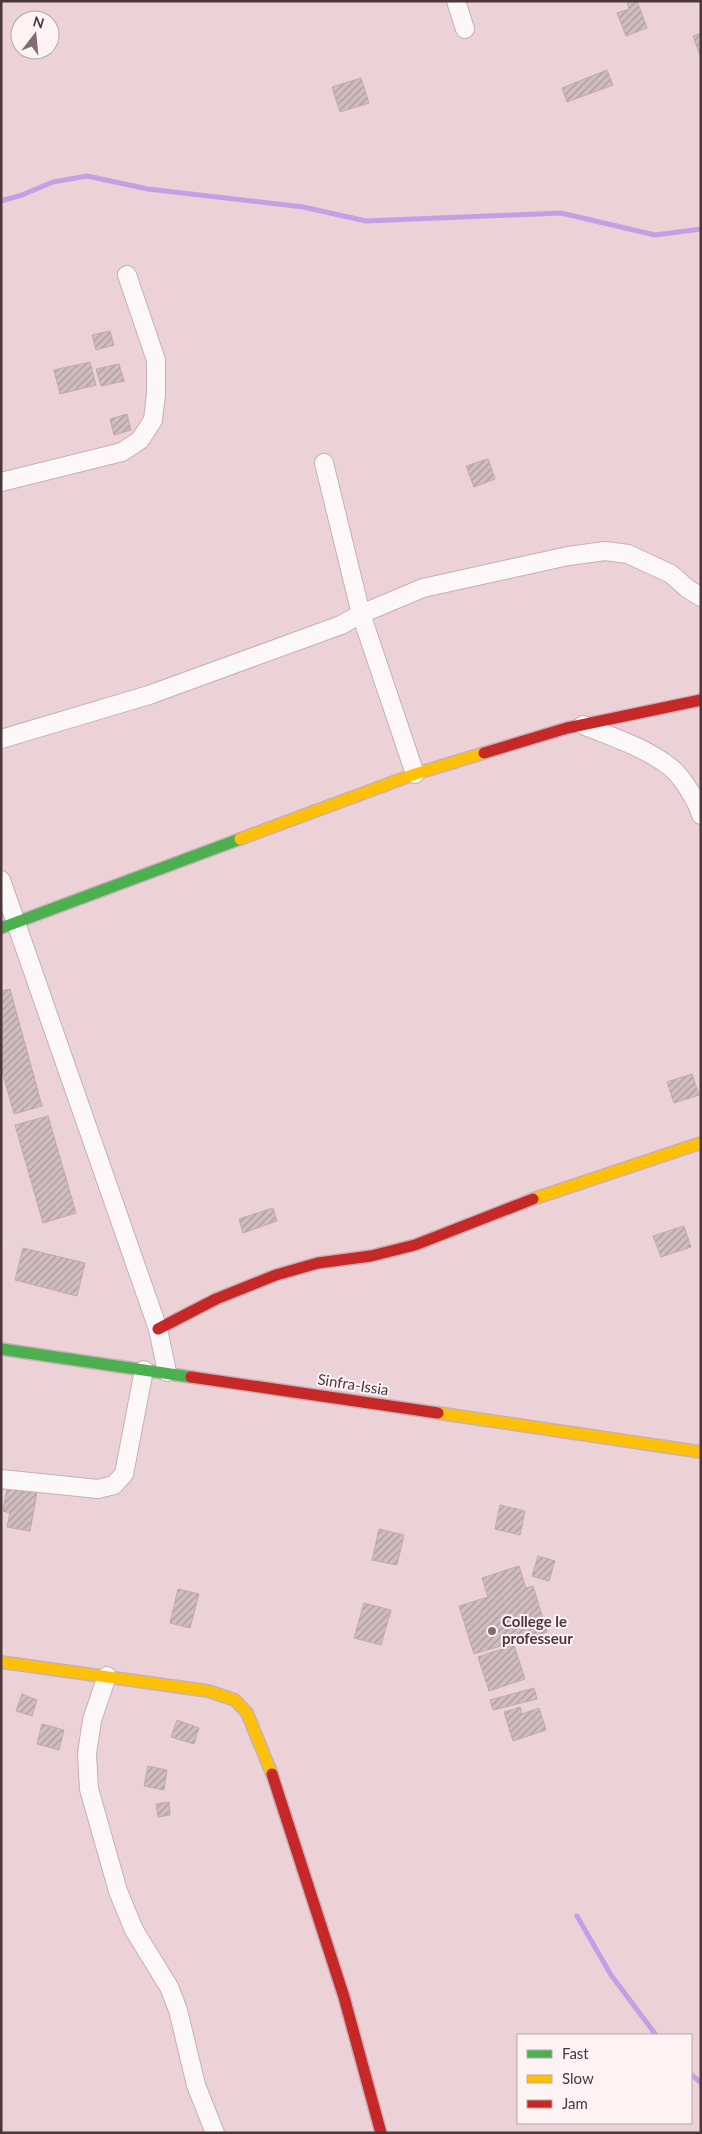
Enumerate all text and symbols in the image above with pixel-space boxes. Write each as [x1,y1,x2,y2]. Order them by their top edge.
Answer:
north arrow [10,10,60,60]
text: N [31,12,46,32]
street label: Sinfra-Issia [316,1370,390,1399]
place label: College le professeur [502,1612,573,1647]
marker: College le professeur [486,1625,498,1637]
legend [517,2034,692,2124]
text: Fast [562,2044,589,2062]
text: Slow [562,2069,594,2087]
text: Jam [562,2094,588,2112]

